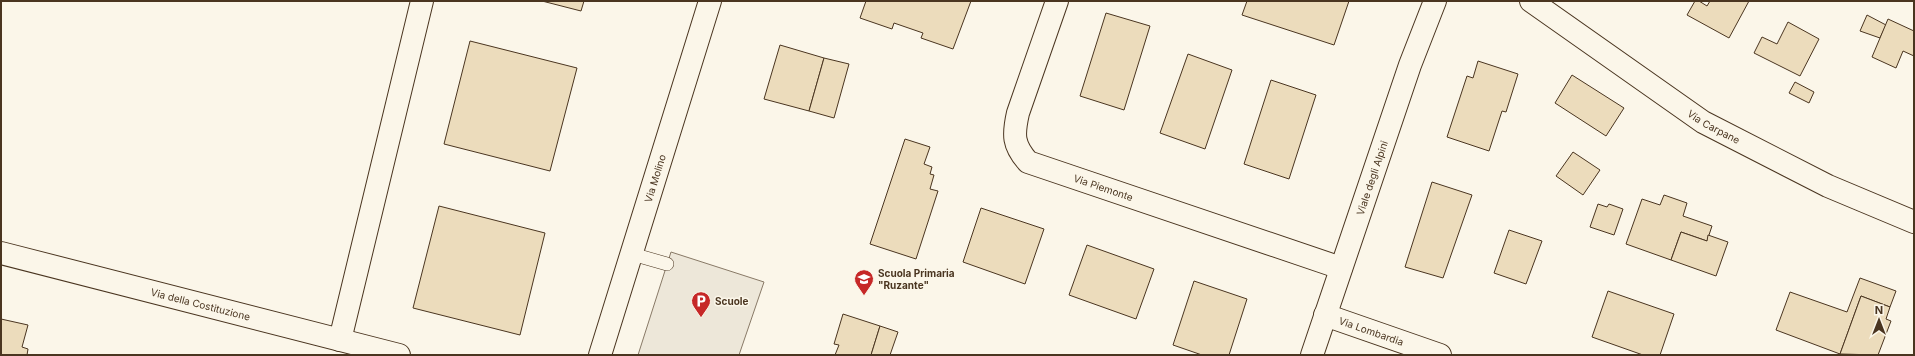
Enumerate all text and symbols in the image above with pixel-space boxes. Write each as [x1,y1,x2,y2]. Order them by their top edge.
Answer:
street label: Via Carpane [1685,107,1742,146]
street label: Viale degli Alpini [1354,139,1390,217]
street label: Via Molino [642,153,668,204]
street label: Via Piemonte [1072,172,1135,203]
place label: Scuola Primaria "Ruzante" [878,267,955,291]
school or university icon: Scuola Primaria "Ruzante" [853,268,875,296]
street label: Via della Costituzione [150,286,252,323]
parking icon: Scuole [690,290,712,318]
place label: Scuole [715,295,749,307]
north arrow [1859,300,1899,340]
text: N [1875,303,1883,317]
street label: Via Lombardia [1337,314,1405,348]

